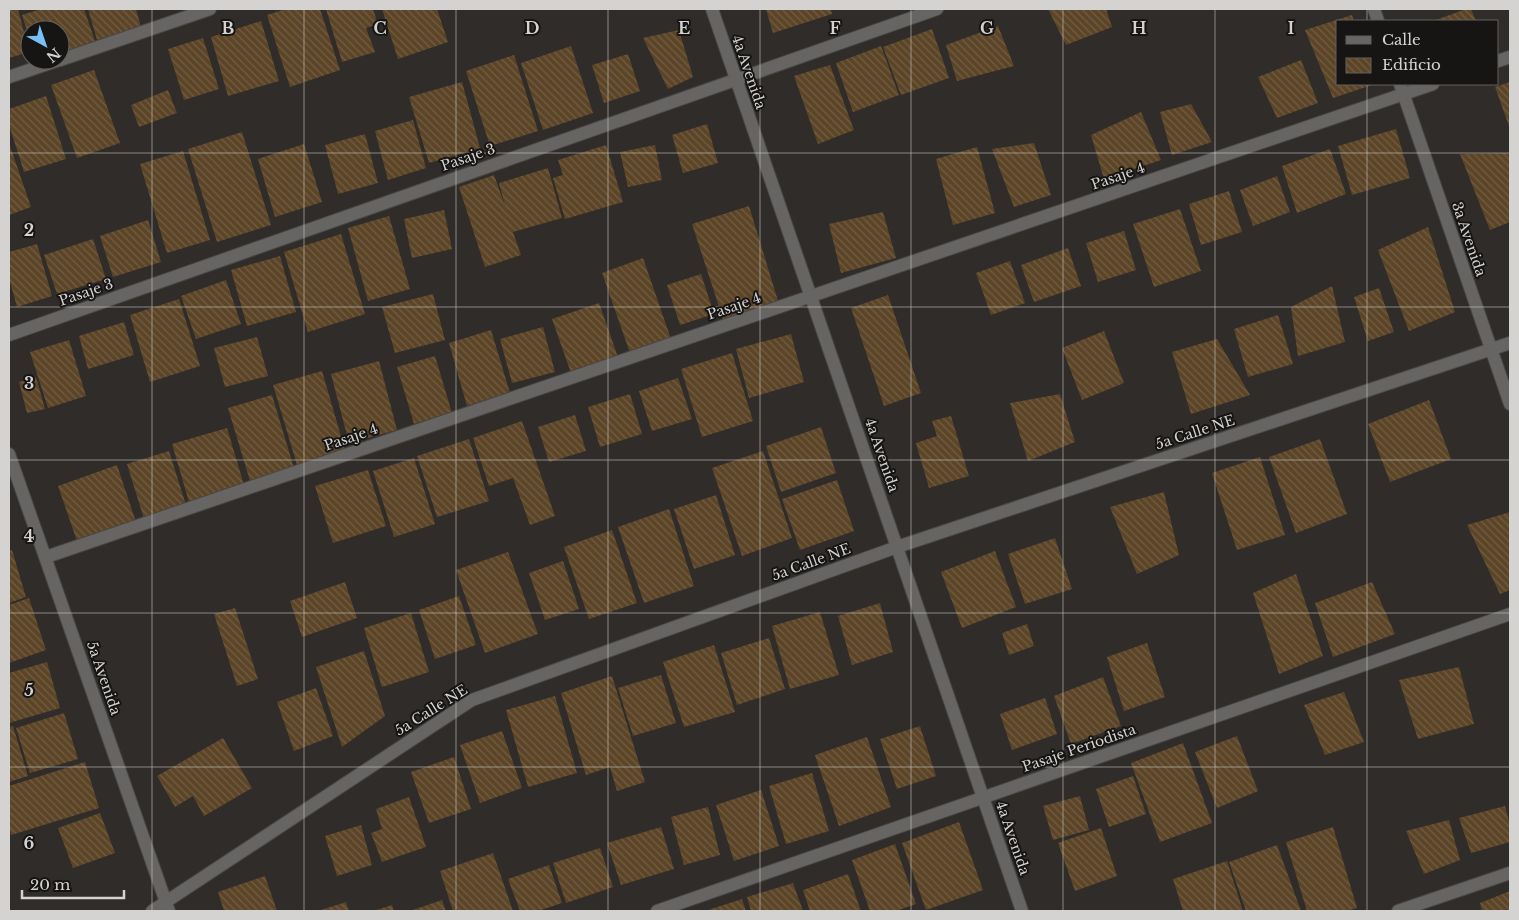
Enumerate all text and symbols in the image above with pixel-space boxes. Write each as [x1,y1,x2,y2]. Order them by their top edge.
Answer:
text: B [222,18,235,38]
text: C [373,18,387,38]
text: D [525,18,539,38]
text: E [678,18,690,38]
text: F [829,18,841,38]
text: G [980,18,994,38]
text: H [1131,18,1147,38]
text: I [1288,18,1295,38]
north arrow [20,20,70,70]
legend [1336,20,1499,85]
text: Calle [1382,30,1421,49]
street label: 4a Avenida [728,33,770,112]
text: N [43,44,64,66]
text: Edificio [1382,55,1441,74]
street label: Pasaje 3 [438,139,498,175]
street label: Pasaje 4 [1089,158,1147,194]
street label: 3a Avenida [1448,199,1490,279]
text: 2 [24,220,34,240]
street label: Pasaje 3 [56,274,116,310]
street label: Pasaje 4 [705,288,763,324]
text: 3 [24,373,34,393]
street label: 5a Calle NE [1153,411,1237,453]
street label: 4a Avenida [861,416,903,495]
street label: Pasaje 4 [322,419,380,455]
text: 4 [24,526,34,546]
street label: 5a Calle NE [769,539,853,585]
street label: 5a Avenida [83,639,125,718]
text: 5 [24,680,34,700]
street label: 5a Calle NE [391,681,471,739]
street label: Pasaje Periodista [1020,720,1138,776]
street label: 4a Avenida [992,799,1034,878]
text: 6 [24,833,35,853]
scale bar [22,868,125,900]
text: 20 m [30,875,70,894]

